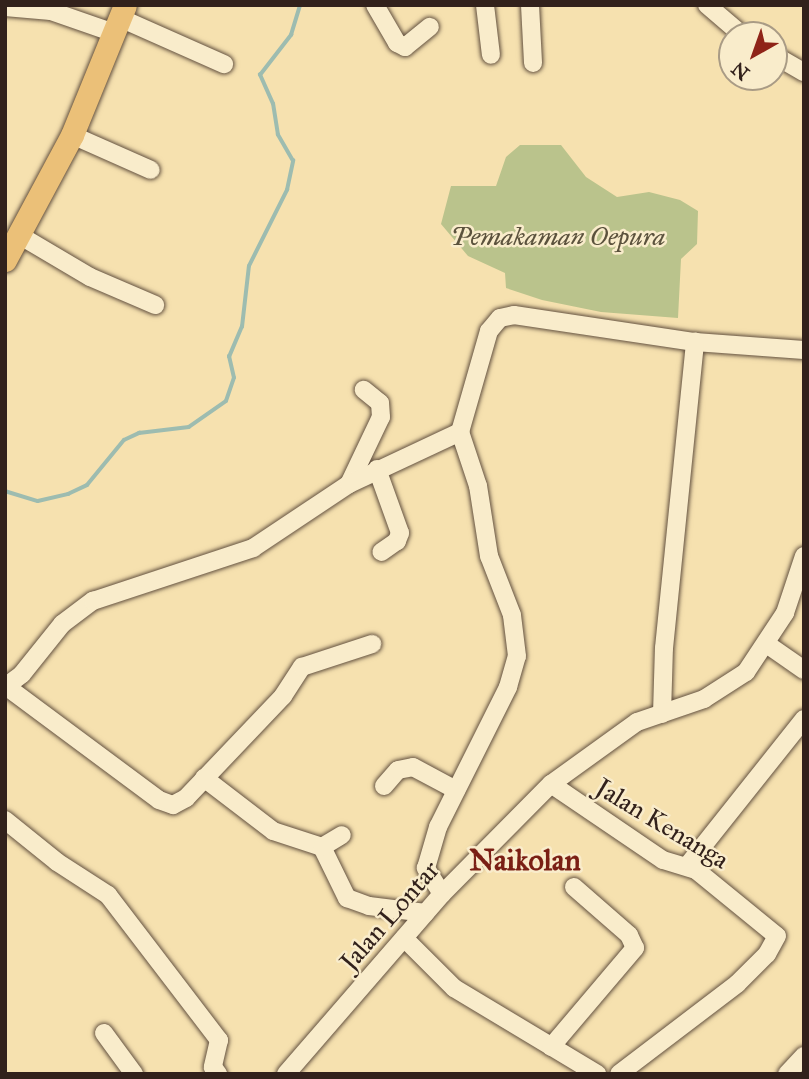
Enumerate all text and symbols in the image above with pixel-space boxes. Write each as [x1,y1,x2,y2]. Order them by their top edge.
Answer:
north arrow [718,21,788,91]
text: N [727,57,754,85]
park label: Pemakaman Oepura [451,221,665,253]
street label: Jalan Kenanga [590,772,734,876]
district label: Naikolan [469,842,581,878]
street label: Jalan Lontar [334,855,446,977]

